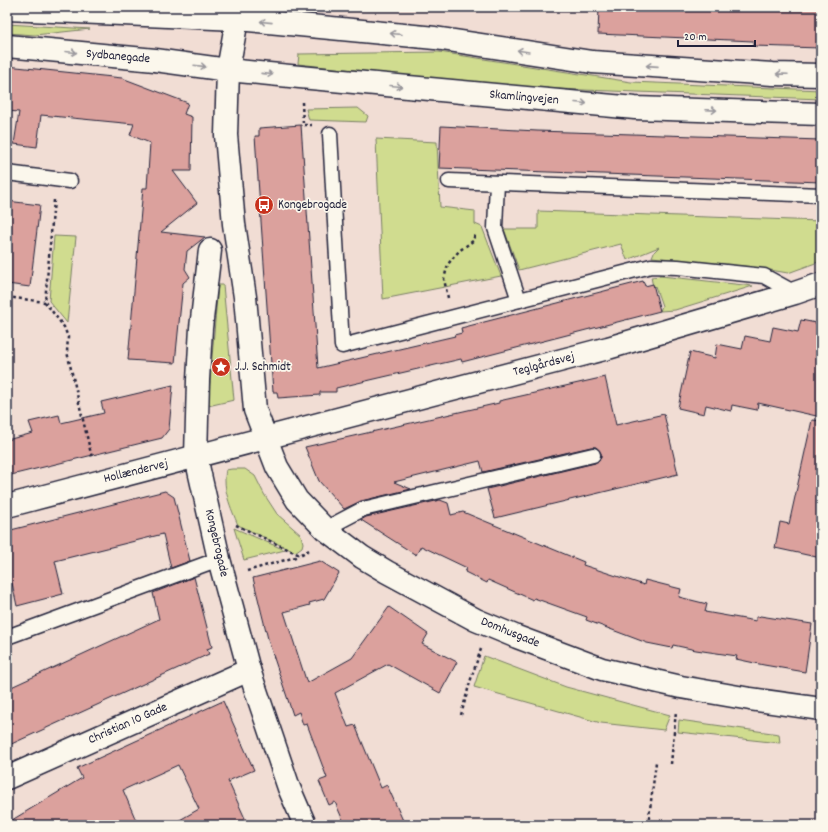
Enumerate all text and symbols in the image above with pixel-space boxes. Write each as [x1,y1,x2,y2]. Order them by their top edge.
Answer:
one-way arrow [260,18,273,26]
scale bar [678,22,755,48]
text: 20 m [684,29,707,46]
one-way arrow [390,31,403,38]
street label: Sydbanegade [85,45,151,69]
one-way arrow [517,47,530,55]
one-way arrow [64,49,77,56]
one-way arrow [193,62,206,70]
one-way arrow [646,62,659,69]
one-way arrow [260,70,273,78]
one-way arrow [776,70,789,78]
one-way arrow [389,83,402,90]
street label: Skamlingvejen [489,86,559,110]
one-way arrow [574,100,587,107]
one-way arrow [704,107,717,114]
bus stop icon: Kongebrogade [253,194,275,216]
place label: Kongebrogade [278,196,347,215]
street label: Teglgårdsvej [511,348,577,382]
place icon: J.J. Schmidt [210,356,232,378]
place label: J.J. Schmidt [235,358,291,377]
street label: Hollændervej [102,455,170,489]
street label: Kongebrogade [199,507,233,579]
street label: Domhusgade [478,613,543,654]
street label: Christian 10 Gade [85,698,171,750]

